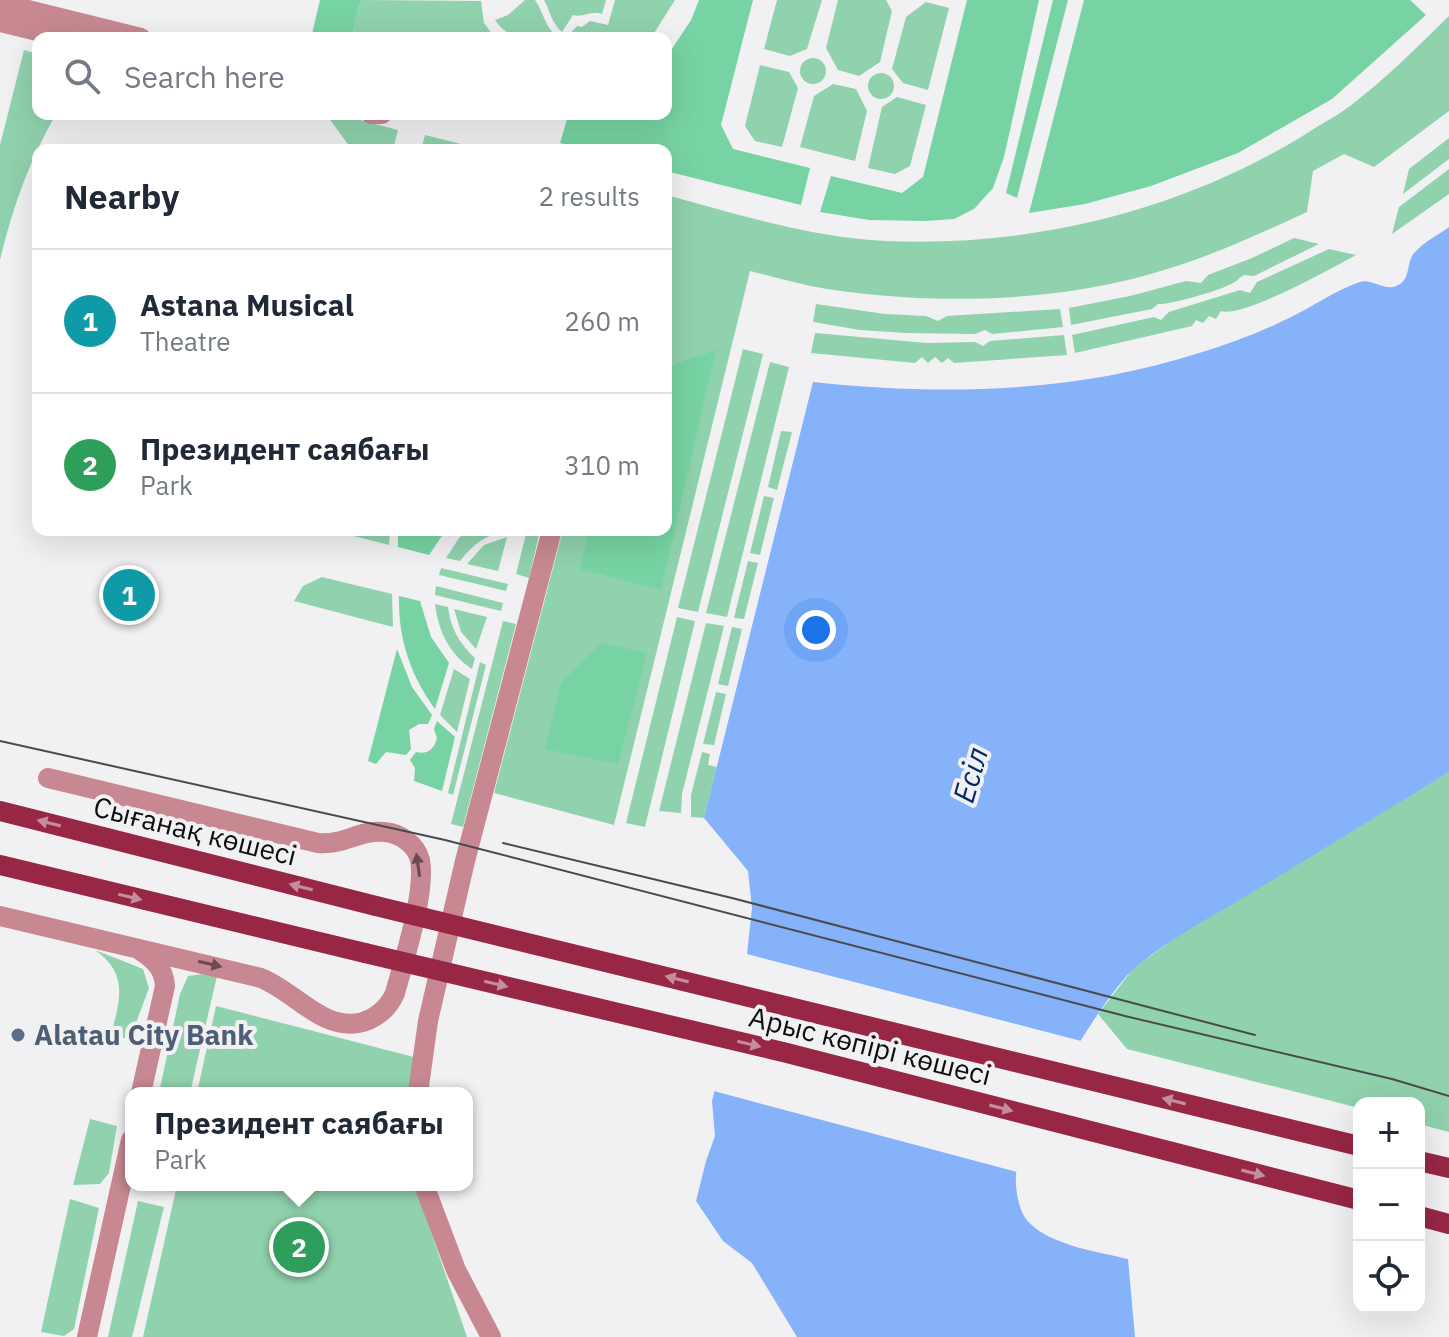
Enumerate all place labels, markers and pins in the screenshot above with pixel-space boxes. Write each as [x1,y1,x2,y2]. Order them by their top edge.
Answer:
pin: 1 [103,565,155,625]
place label: Alatau City Bank [34,1016,254,1053]
marker: Alatau City Bank [9,1026,27,1044]
pin: 2 [273,1217,325,1277]

